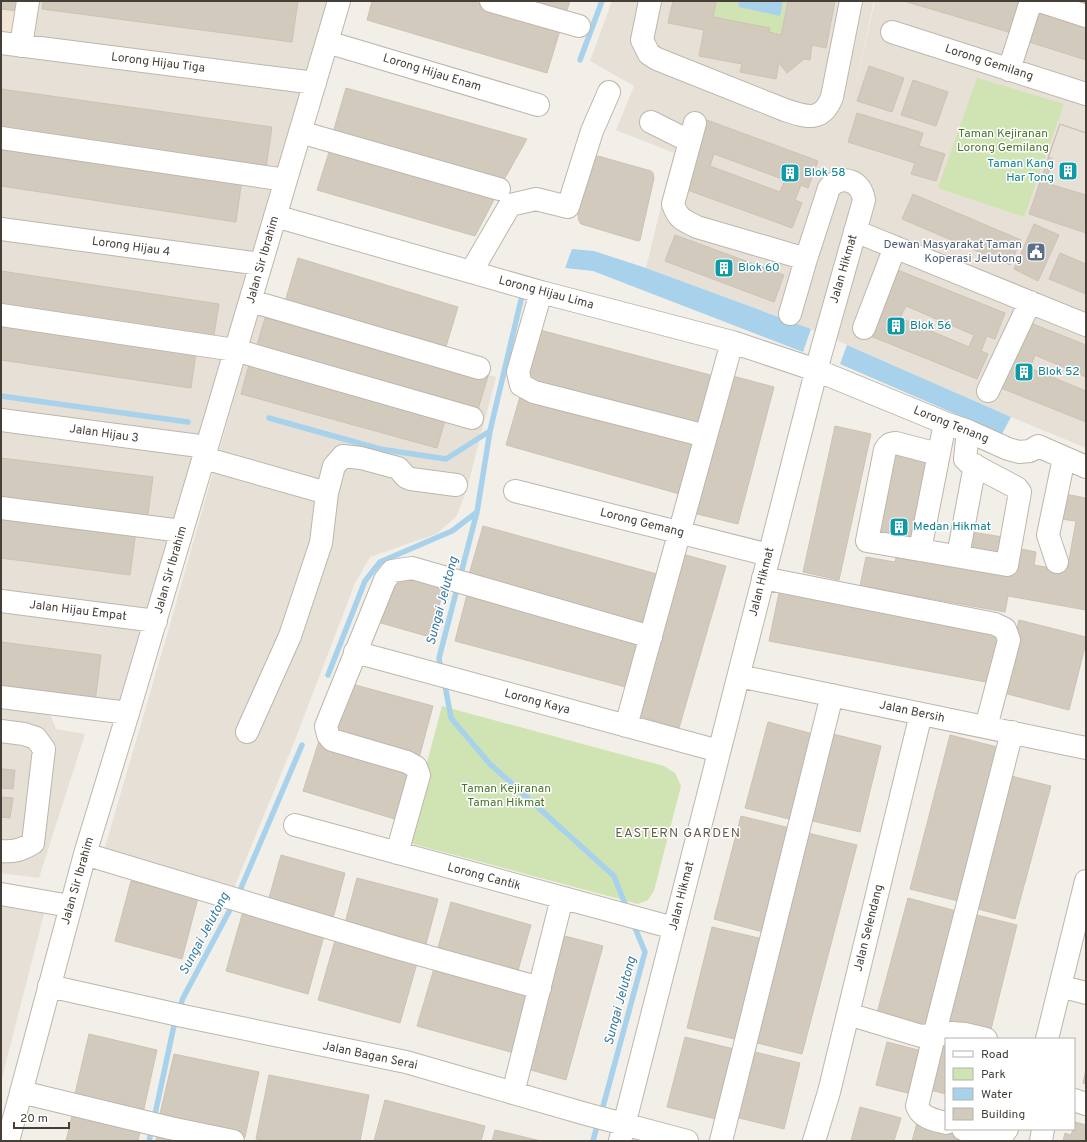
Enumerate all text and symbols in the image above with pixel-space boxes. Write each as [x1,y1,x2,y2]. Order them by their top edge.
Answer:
street label: Lorong Gemilang [943,41,1035,85]
street label: Lorong Hijau Tiga [110,49,206,77]
street label: Lorong Hijau Enam [381,50,483,96]
park label: Taman Kejiranan Lorong Gemilang [957,126,1049,156]
place label: Taman Kang Har Tong [987,156,1054,186]
building icon: Taman Kang Har Tong [1057,160,1079,182]
building icon: Blok 58 [779,162,801,184]
place label: Blok 58 [804,165,846,181]
street label: Jalan Sir Ibrahim [243,214,283,306]
street label: Jalan Hikmat [827,233,861,305]
street label: Lorong Hijau 4 [91,234,171,260]
place label: Dewan Masyarakat Taman Koperasi Jelutong [884,237,1022,267]
public building icon: Dewan Masyarakat Taman Koperasi Jelutong [1025,241,1047,263]
building icon: Blok 60 [713,257,735,279]
place label: Blok 60 [738,260,780,276]
street label: Lorong Hijau Lima [497,273,595,313]
building icon: Blok 56 [885,315,907,337]
place label: Blok 56 [910,318,952,334]
building icon: Blok 52 [1013,361,1035,383]
place label: Blok 52 [1038,364,1080,380]
street label: Lorong Tenang [911,403,991,447]
street label: Jalan Hijau 3 [68,421,140,447]
street label: Lorong Gemang [598,505,686,541]
building icon: Medan Hikmat [888,516,910,538]
place label: Medan Hikmat [913,519,991,535]
street label: Jalan Sir Ibrahim [151,524,191,616]
street label: Jalan Hikmat [746,546,778,618]
water label: Sungai Jelutong [424,554,463,647]
street label: Jalan Hijau Empat [28,597,128,625]
street label: Lorong Kaya [502,686,572,718]
street label: Jalan Bersih [878,697,946,727]
park label: Taman Kejiranan Taman Hikmat [461,781,551,811]
district label: EASTERN GARDEN [615,826,741,842]
street label: Jalan Sir Ibrahim [58,835,98,927]
street label: Lorong Cantik [446,860,522,894]
street label: Jalan Hikmat [666,860,698,932]
street label: Jalan Selendang [850,883,888,973]
water label: Sungai Jelutong [177,889,234,978]
water label: Sungai Jelutong [602,954,641,1047]
street label: Jalan Bagan Serai [321,1038,419,1074]
legend [945,1038,1075,1130]
text: Road [981,1047,1009,1063]
text: Park [981,1067,1006,1083]
text: Water [981,1087,1013,1103]
scale bar [14,1104,69,1130]
text: Building [981,1107,1025,1123]
text: 20 m [20,1111,48,1127]

